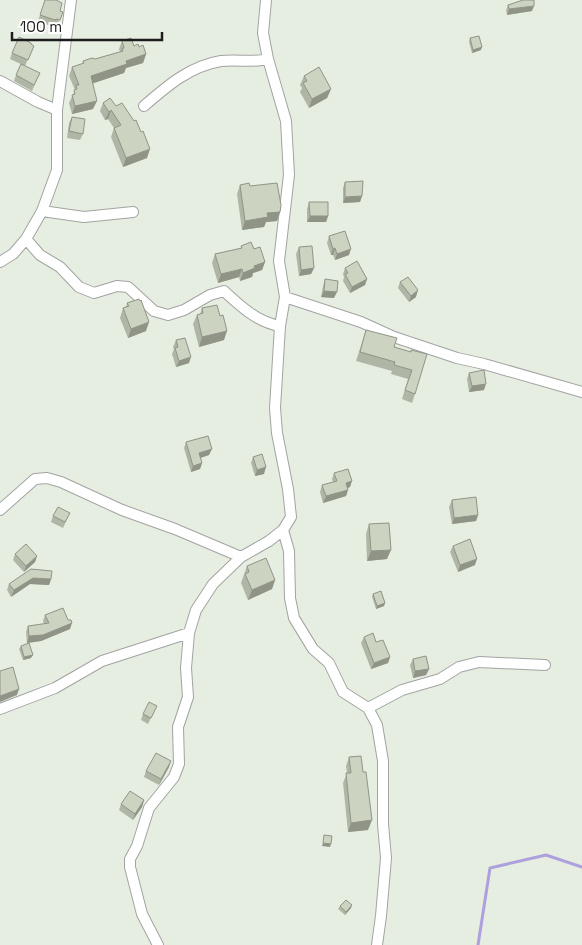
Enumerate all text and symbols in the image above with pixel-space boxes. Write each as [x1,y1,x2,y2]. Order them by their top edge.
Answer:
scale bar [12,10,162,42]
text: 100 m [20,17,62,36]

